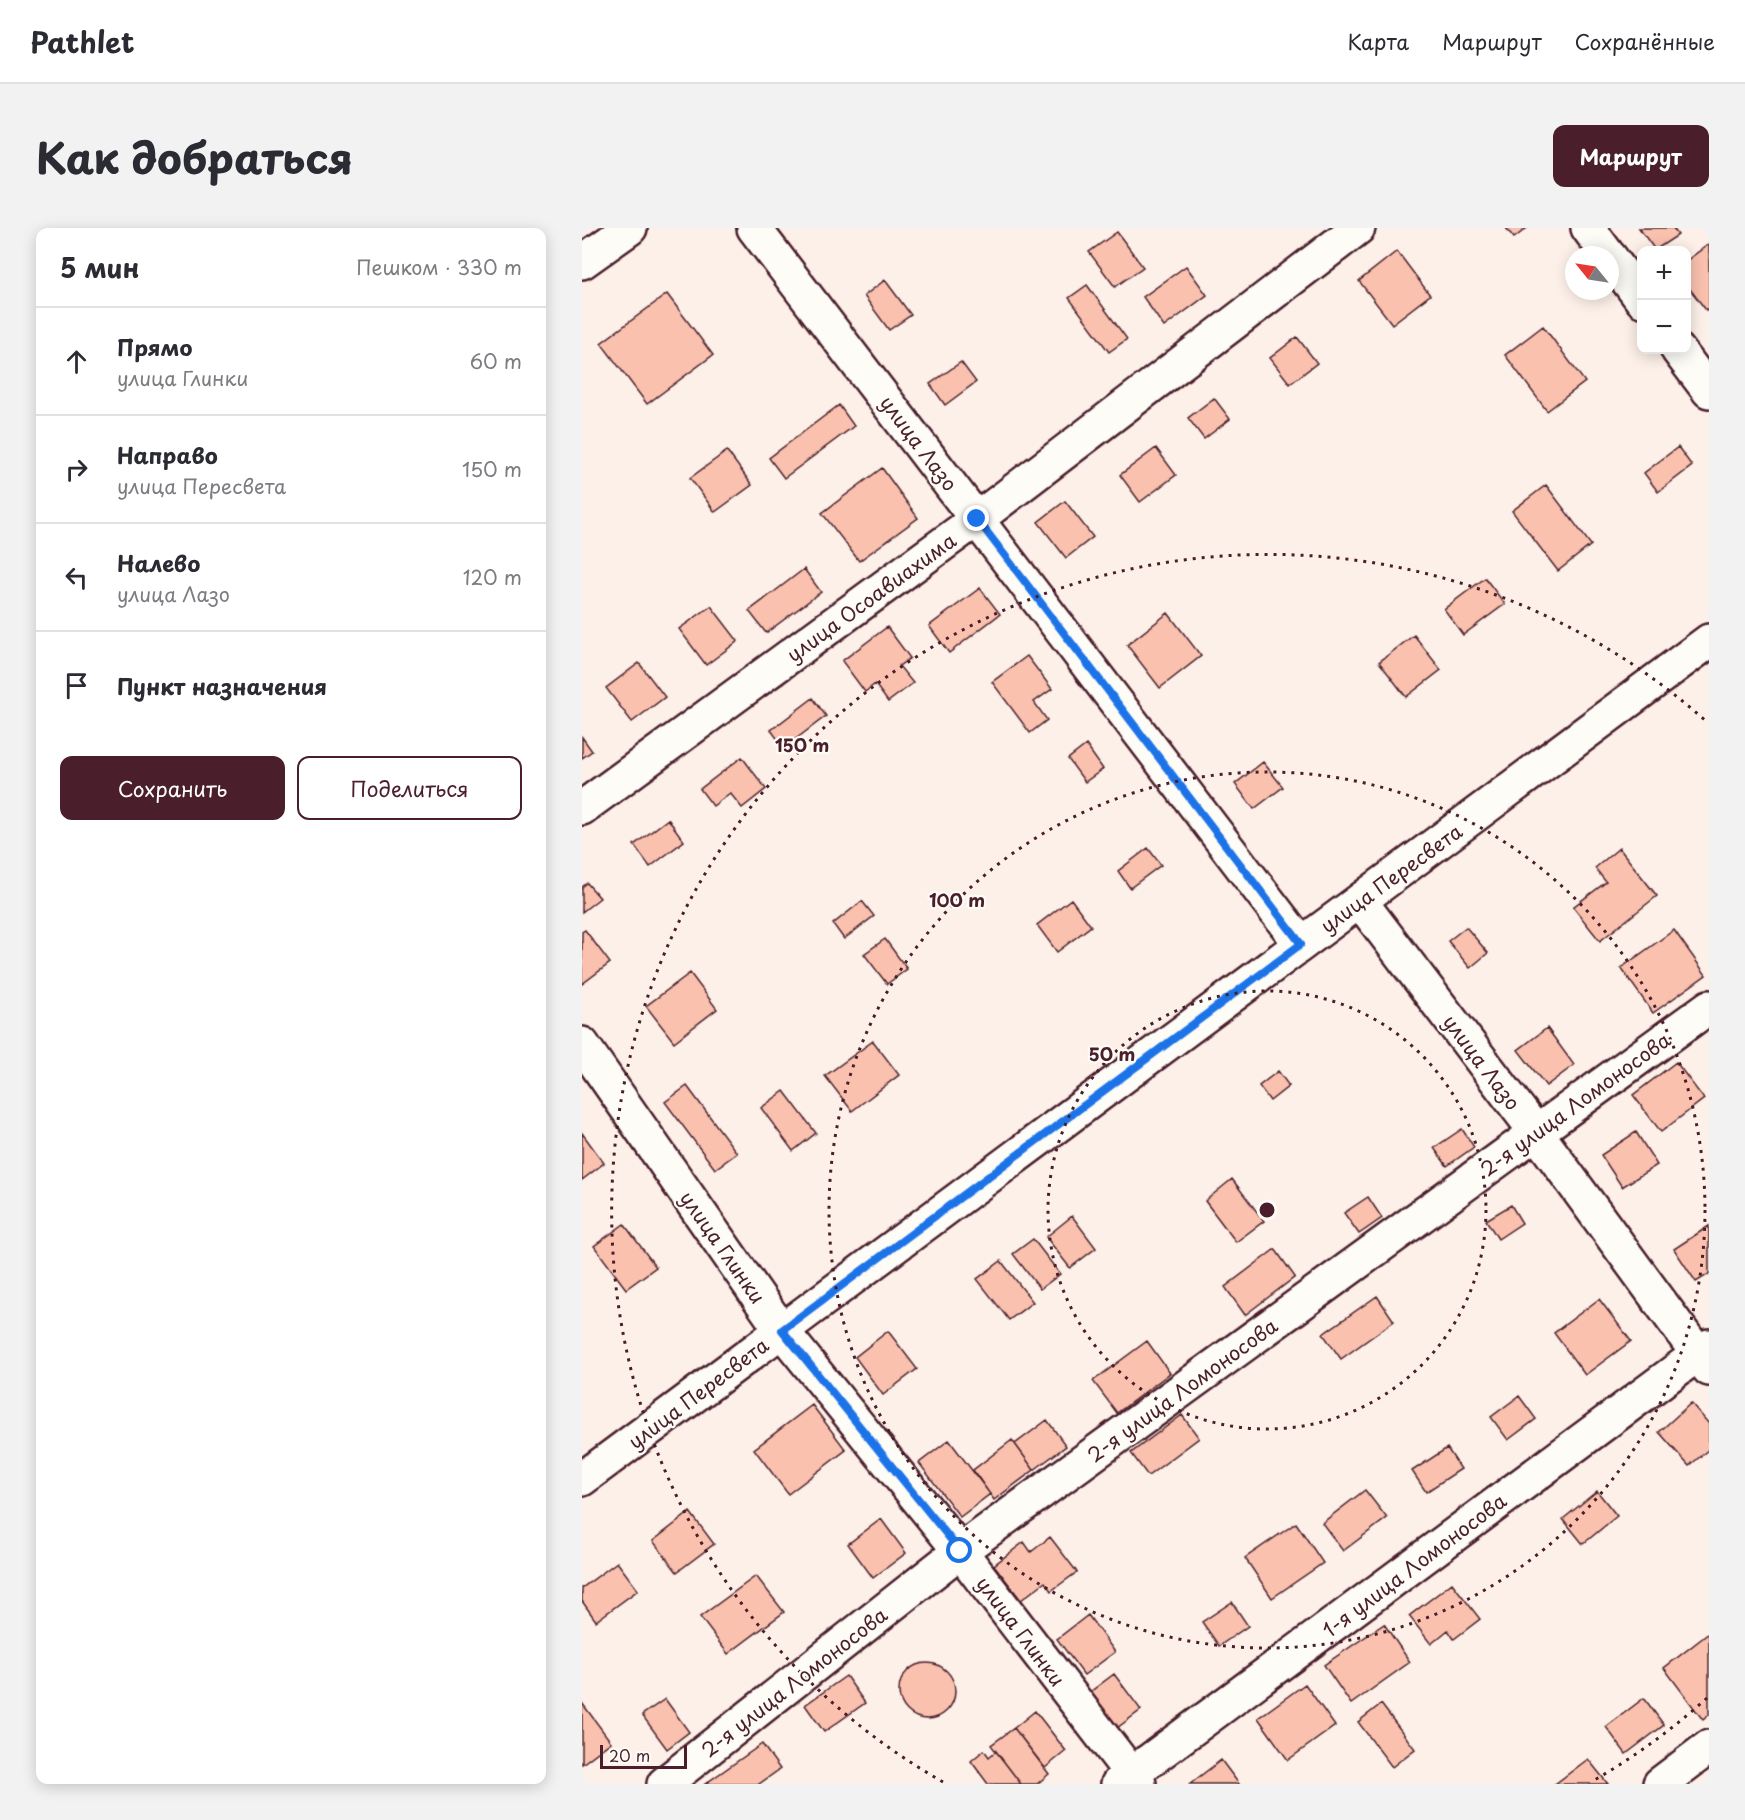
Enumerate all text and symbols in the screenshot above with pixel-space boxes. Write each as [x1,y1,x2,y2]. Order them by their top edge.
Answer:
text: Pathlet [30,20,134,63]
text: Карта [1348,25,1409,57]
text: Маршрут [1442,25,1542,57]
text: Сохранённые [1575,25,1715,57]
text: Как добраться [36,125,353,188]
button: Маршрут [1553,125,1709,187]
north arrow [1565,246,1619,300]
map controls [1637,246,1691,354]
button: + [1637,246,1691,300]
text: 5 мин [60,248,139,287]
text: Пешком · 330 m [356,252,522,282]
button: − [1637,300,1691,354]
text: Прямо [117,330,192,363]
icon: ahead [60,345,93,378]
text: 60 m [470,346,522,376]
text: улица Глинки [117,363,248,393]
street label: улица Лазо [873,389,965,497]
text: Направо [117,438,218,471]
icon: right [60,453,93,486]
text: 150 m [462,454,522,484]
text: улица Пересвета [117,471,286,501]
route end [963,505,989,531]
street label: улица Осоавиахима [780,525,962,669]
text: Налево [117,546,200,579]
icon: left [60,561,93,594]
text: 120 m [463,562,522,592]
text: улица Лазо [117,579,230,609]
icon: arrive [60,669,93,702]
text: Пункт назначения [117,669,327,702]
text: 150 m [775,731,829,758]
button: Сохранить [60,756,285,820]
button: Поделиться [297,756,522,820]
street label: улица Пересвета [1314,816,1469,940]
text: 100 m [929,886,985,913]
street label: улица Лазо [1436,1008,1528,1116]
street label: 2-я улица Ломоносова [1474,1024,1677,1183]
text: 50 m [1089,1040,1135,1067]
street label: улица Глинки [673,1185,773,1309]
centre of rings [1257,1200,1277,1220]
street label: 2-я улица Ломоносова [1081,1310,1284,1469]
street label: улица Пересвета [621,1330,775,1456]
street label: 1-я улица Ломоносова [1316,1485,1513,1644]
route start [946,1537,972,1563]
street label: улица Глинки [970,1570,1072,1692]
street label: 2-я улица Ломоносова [695,1599,894,1764]
scale bar [600,1742,687,1770]
text: 20 m [609,1743,650,1767]

